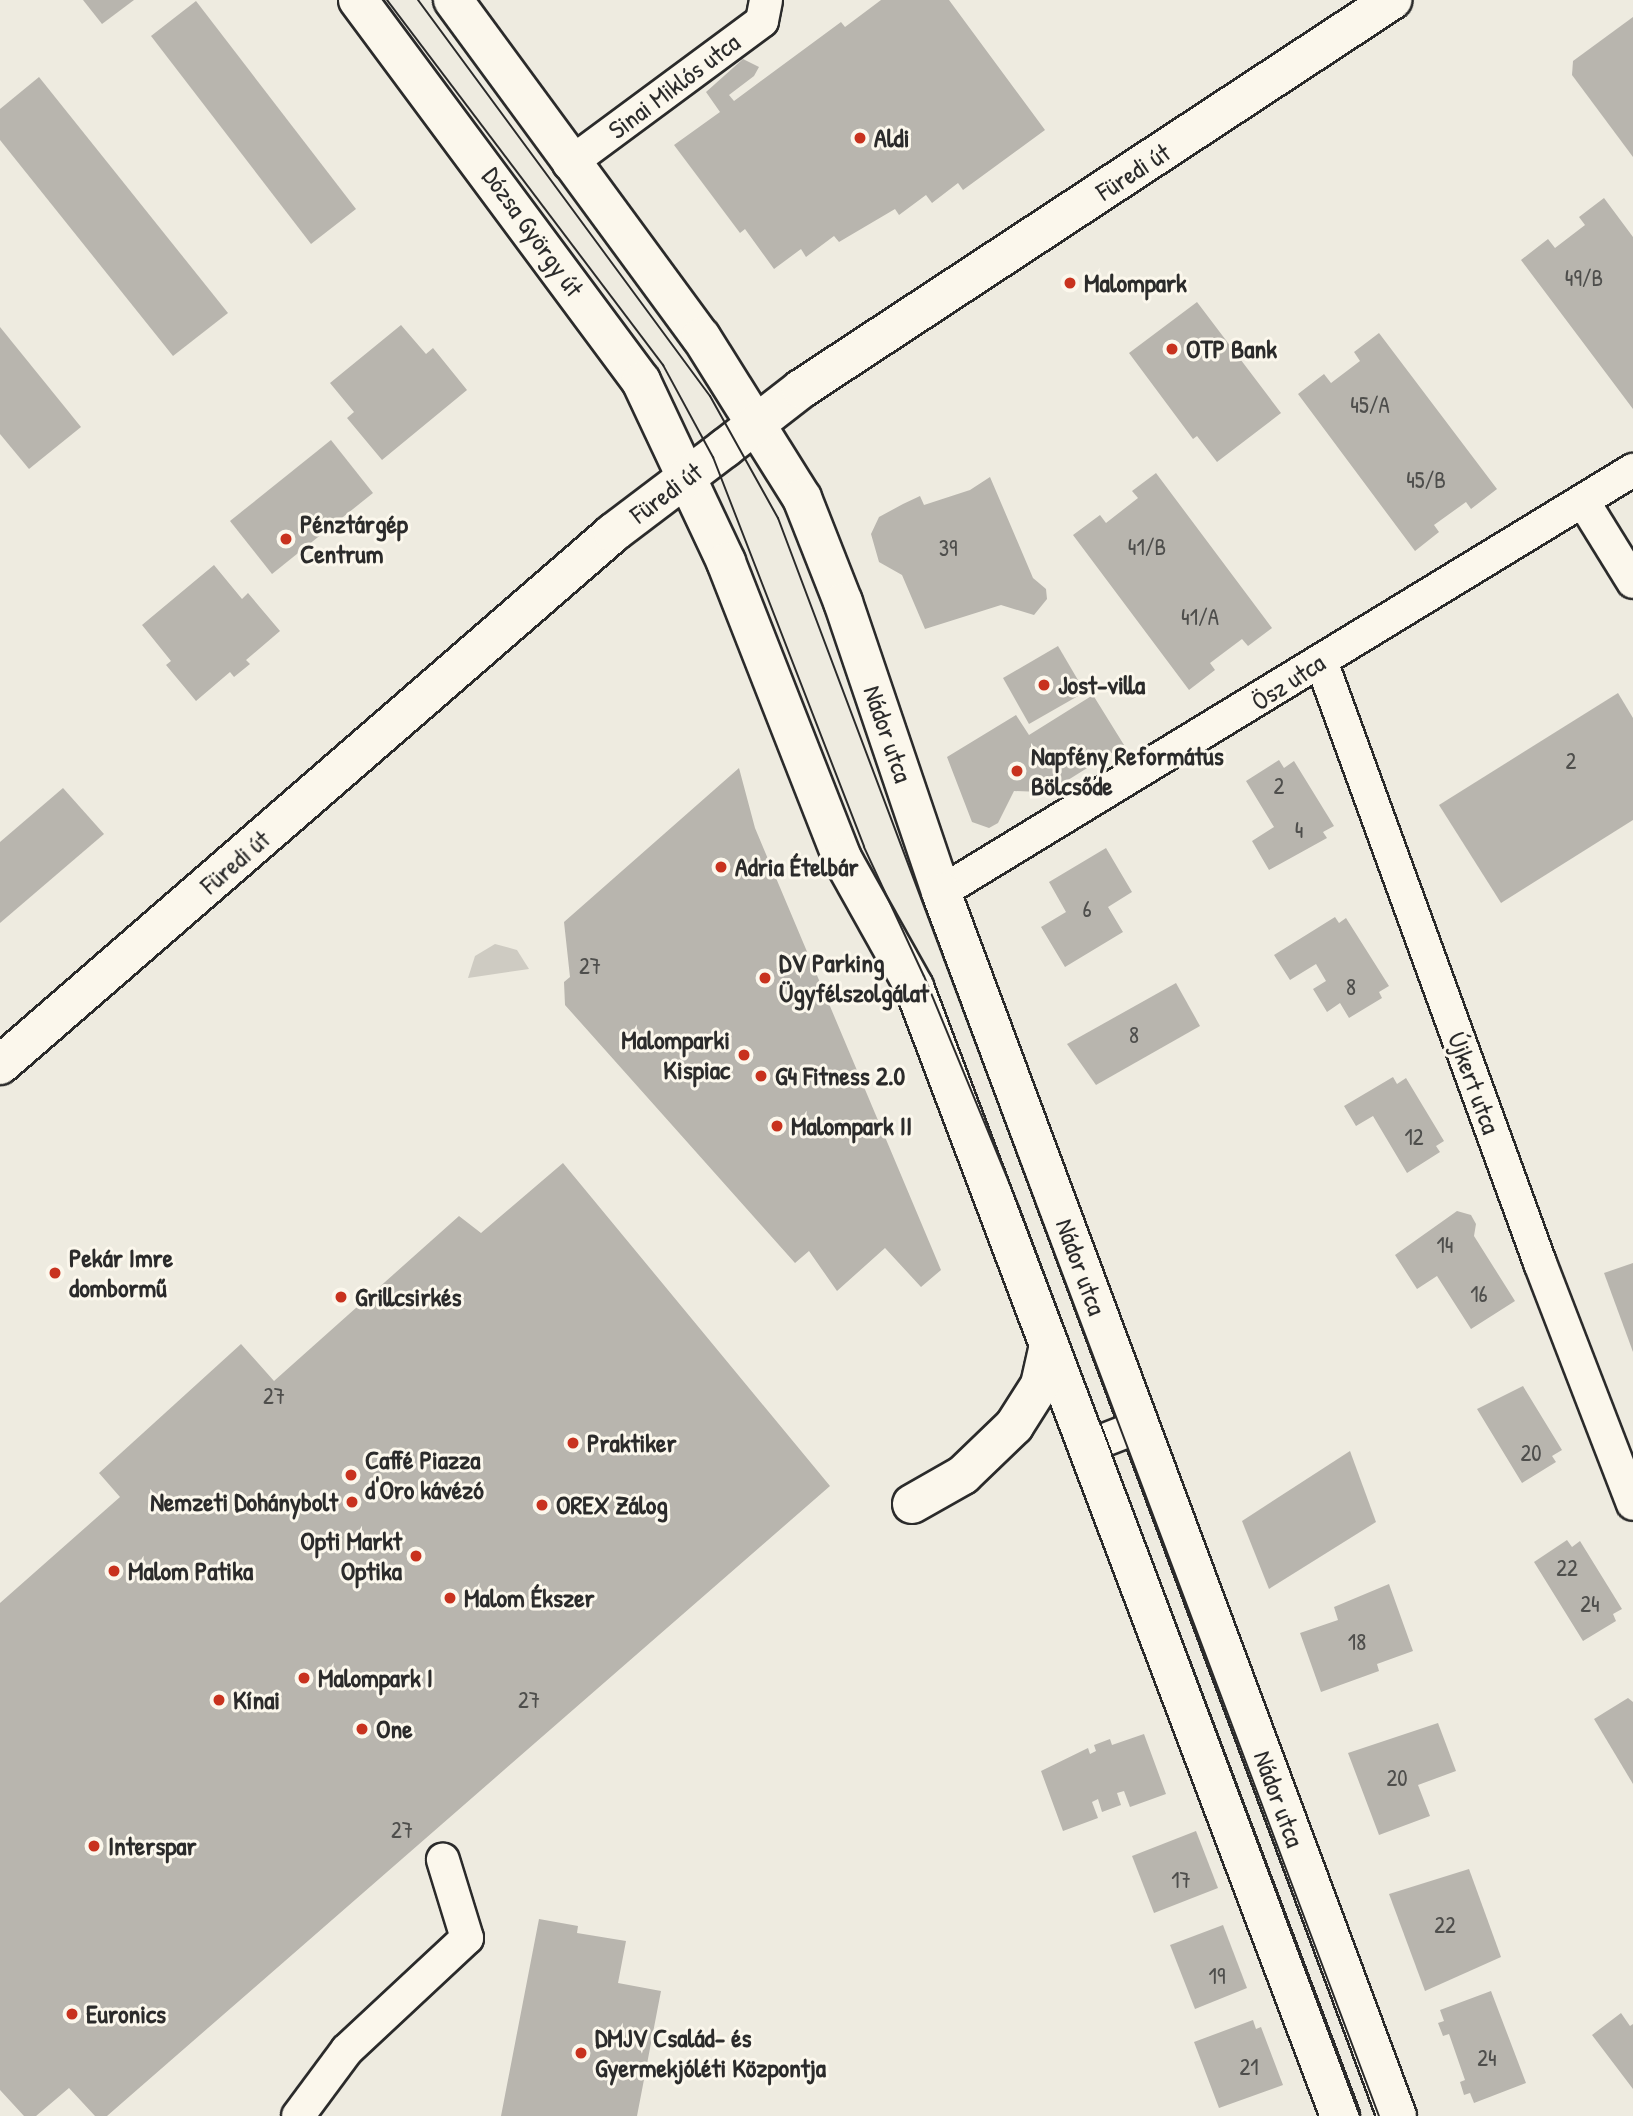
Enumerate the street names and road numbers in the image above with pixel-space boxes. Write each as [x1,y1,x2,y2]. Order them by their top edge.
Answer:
street label: Sinai Miklós utca [602,26,746,146]
street label: Füredi út [1090,137,1176,207]
street label: Dózsa György út [476,161,590,303]
street label: Füredi út [624,456,708,530]
street label: Ösz utca [1245,647,1331,717]
street label: Nádor utca [857,682,919,786]
street label: Füredi út [194,823,276,901]
street label: Újkert utca [1441,1028,1507,1138]
street label: Nádor utca [1049,1215,1113,1319]
street label: Nádor utca [1247,1747,1311,1851]

